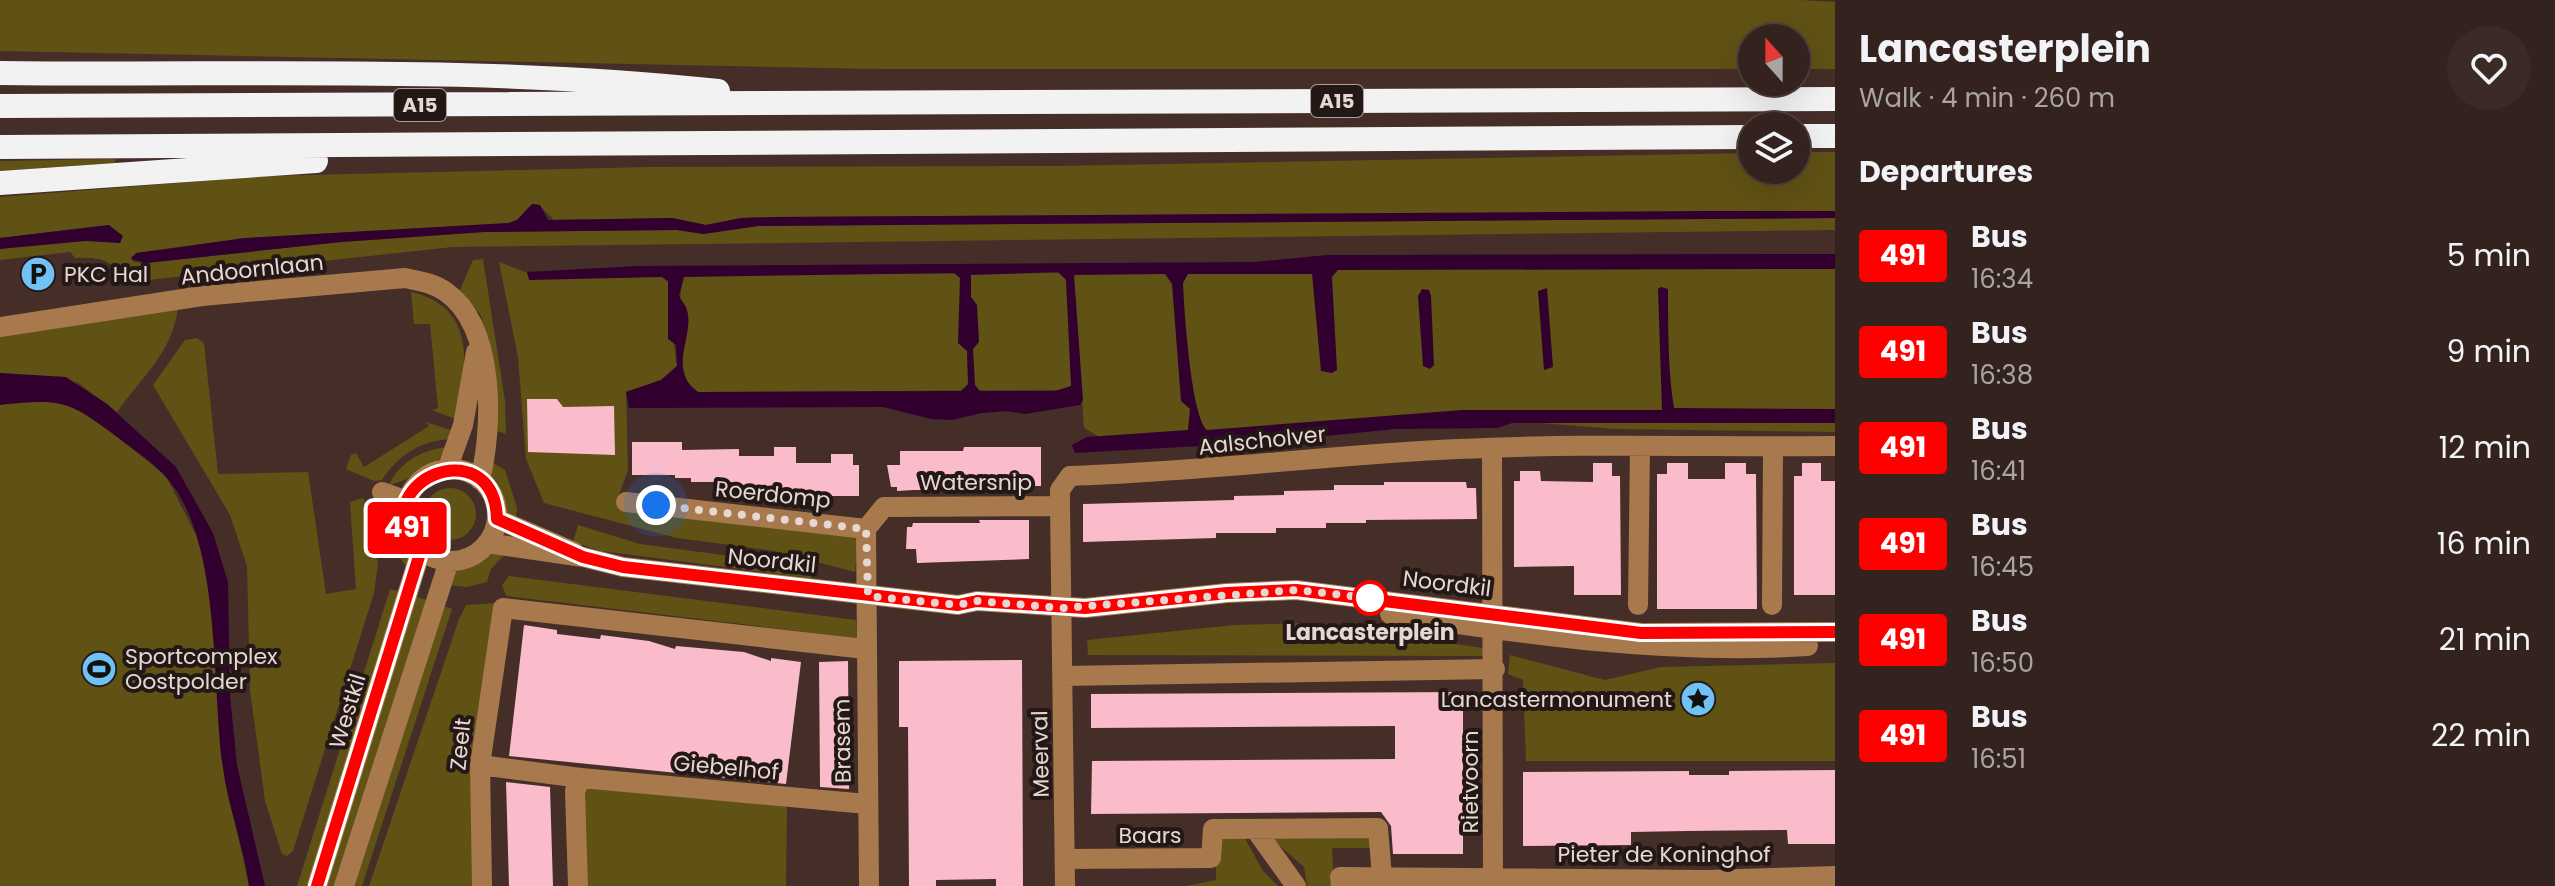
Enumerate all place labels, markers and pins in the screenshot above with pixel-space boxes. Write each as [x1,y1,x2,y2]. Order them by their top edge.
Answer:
parking icon: PKC Hal [19,255,57,293]
place label: PKC Hal [64,259,148,290]
marker: Lancasterplein [1353,581,1387,615]
place label: Lancasterplein [1286,617,1454,648]
place label: Sportcomplex Oostpolder [125,641,278,697]
sports icon: Sportcomplex Oostpolder [80,650,118,688]
place icon: Lancastermonument [1679,680,1717,718]
place label: Lancastermonument [1441,684,1672,715]

